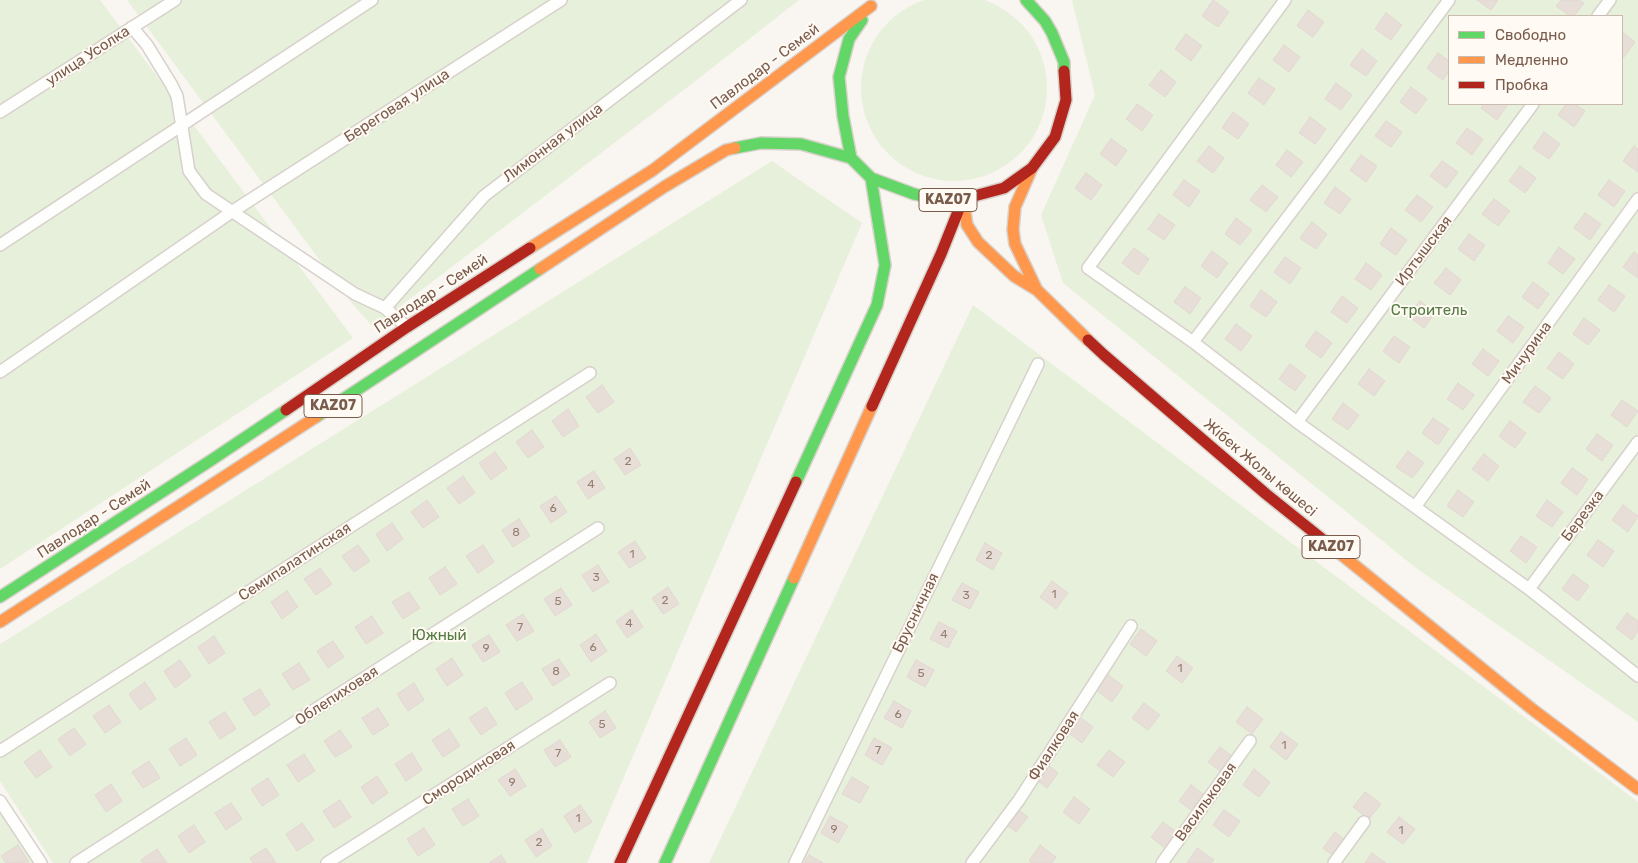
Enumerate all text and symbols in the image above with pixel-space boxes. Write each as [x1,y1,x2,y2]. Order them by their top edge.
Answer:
legend [1448,15,1623,105]
street label: Павлодар - Семей [707,20,823,114]
street label: улица Усолка [43,22,133,90]
text: Свободно [1495,26,1566,44]
text: Медленно [1495,51,1568,69]
street label: Береговая улица [341,65,453,147]
text: Пробка [1495,76,1548,94]
street label: Лимонная улица [500,100,606,186]
road number: KAZ07 [919,188,977,212]
street label: Иртышская [1392,212,1456,290]
street label: Павлодар - Семей [371,251,491,337]
park label: Строитель [1391,302,1467,320]
street label: Мичурина [1498,318,1556,388]
road number: KAZ07 [304,394,362,418]
street label: Жібек Жолы көшесі [1200,415,1320,521]
house number: 2 [624,455,632,469]
street label: Павлодар - Семей [34,476,154,562]
house number: 4 [587,478,595,492]
street label: Березка [1558,487,1608,545]
house number: 6 [549,502,557,516]
street label: Семипалатинская [235,519,355,605]
house number: 8 [512,526,520,540]
road number: KAZ07 [1302,536,1360,558]
house number: 1 [629,548,635,562]
house number: 2 [985,549,993,563]
street label: Брусничная [889,570,943,656]
house number: 3 [592,571,600,585]
house number: 1 [1051,588,1057,602]
house number: 3 [962,589,970,603]
house number: 2 [661,594,669,608]
house number: 5 [554,595,562,609]
house number: 4 [625,617,633,631]
house number: 7 [517,621,523,635]
park label: Южный [411,627,467,645]
house number: 4 [940,628,948,642]
house number: 6 [589,641,597,655]
house number: 9 [482,642,490,656]
street label: Облепиховая [292,662,382,730]
house number: 1 [1177,662,1183,676]
house number: 8 [552,665,560,679]
house number: 5 [917,667,925,681]
house number: 6 [894,708,902,722]
street label: Фиалковая [1025,708,1083,784]
house number: 5 [598,718,606,732]
street label: Смородиновая [419,736,519,810]
house number: 1 [1281,739,1287,753]
house number: 7 [875,744,881,758]
house number: 7 [555,747,561,761]
street label: Васильковая [1171,759,1241,845]
house number: 9 [508,776,516,790]
house number: 1 [575,812,581,826]
house number: 9 [830,823,838,837]
house number: 1 [1398,824,1404,838]
house number: 2 [535,836,543,850]

